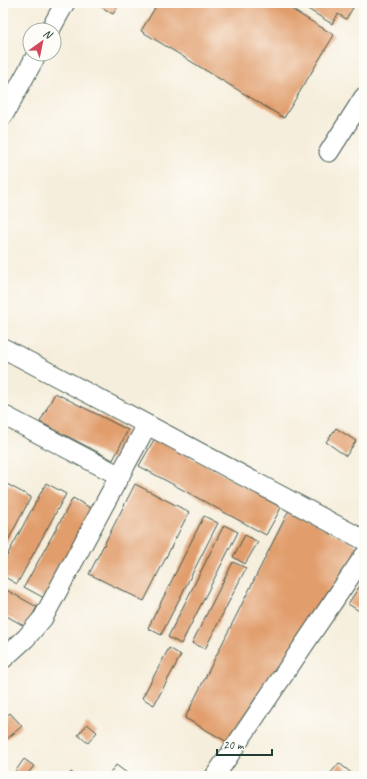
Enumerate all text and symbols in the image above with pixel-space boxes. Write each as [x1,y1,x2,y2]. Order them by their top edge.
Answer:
north arrow [22,22,62,62]
text: N [41,26,56,43]
scale bar [217,731,272,757]
text: 20 m [223,737,245,753]

